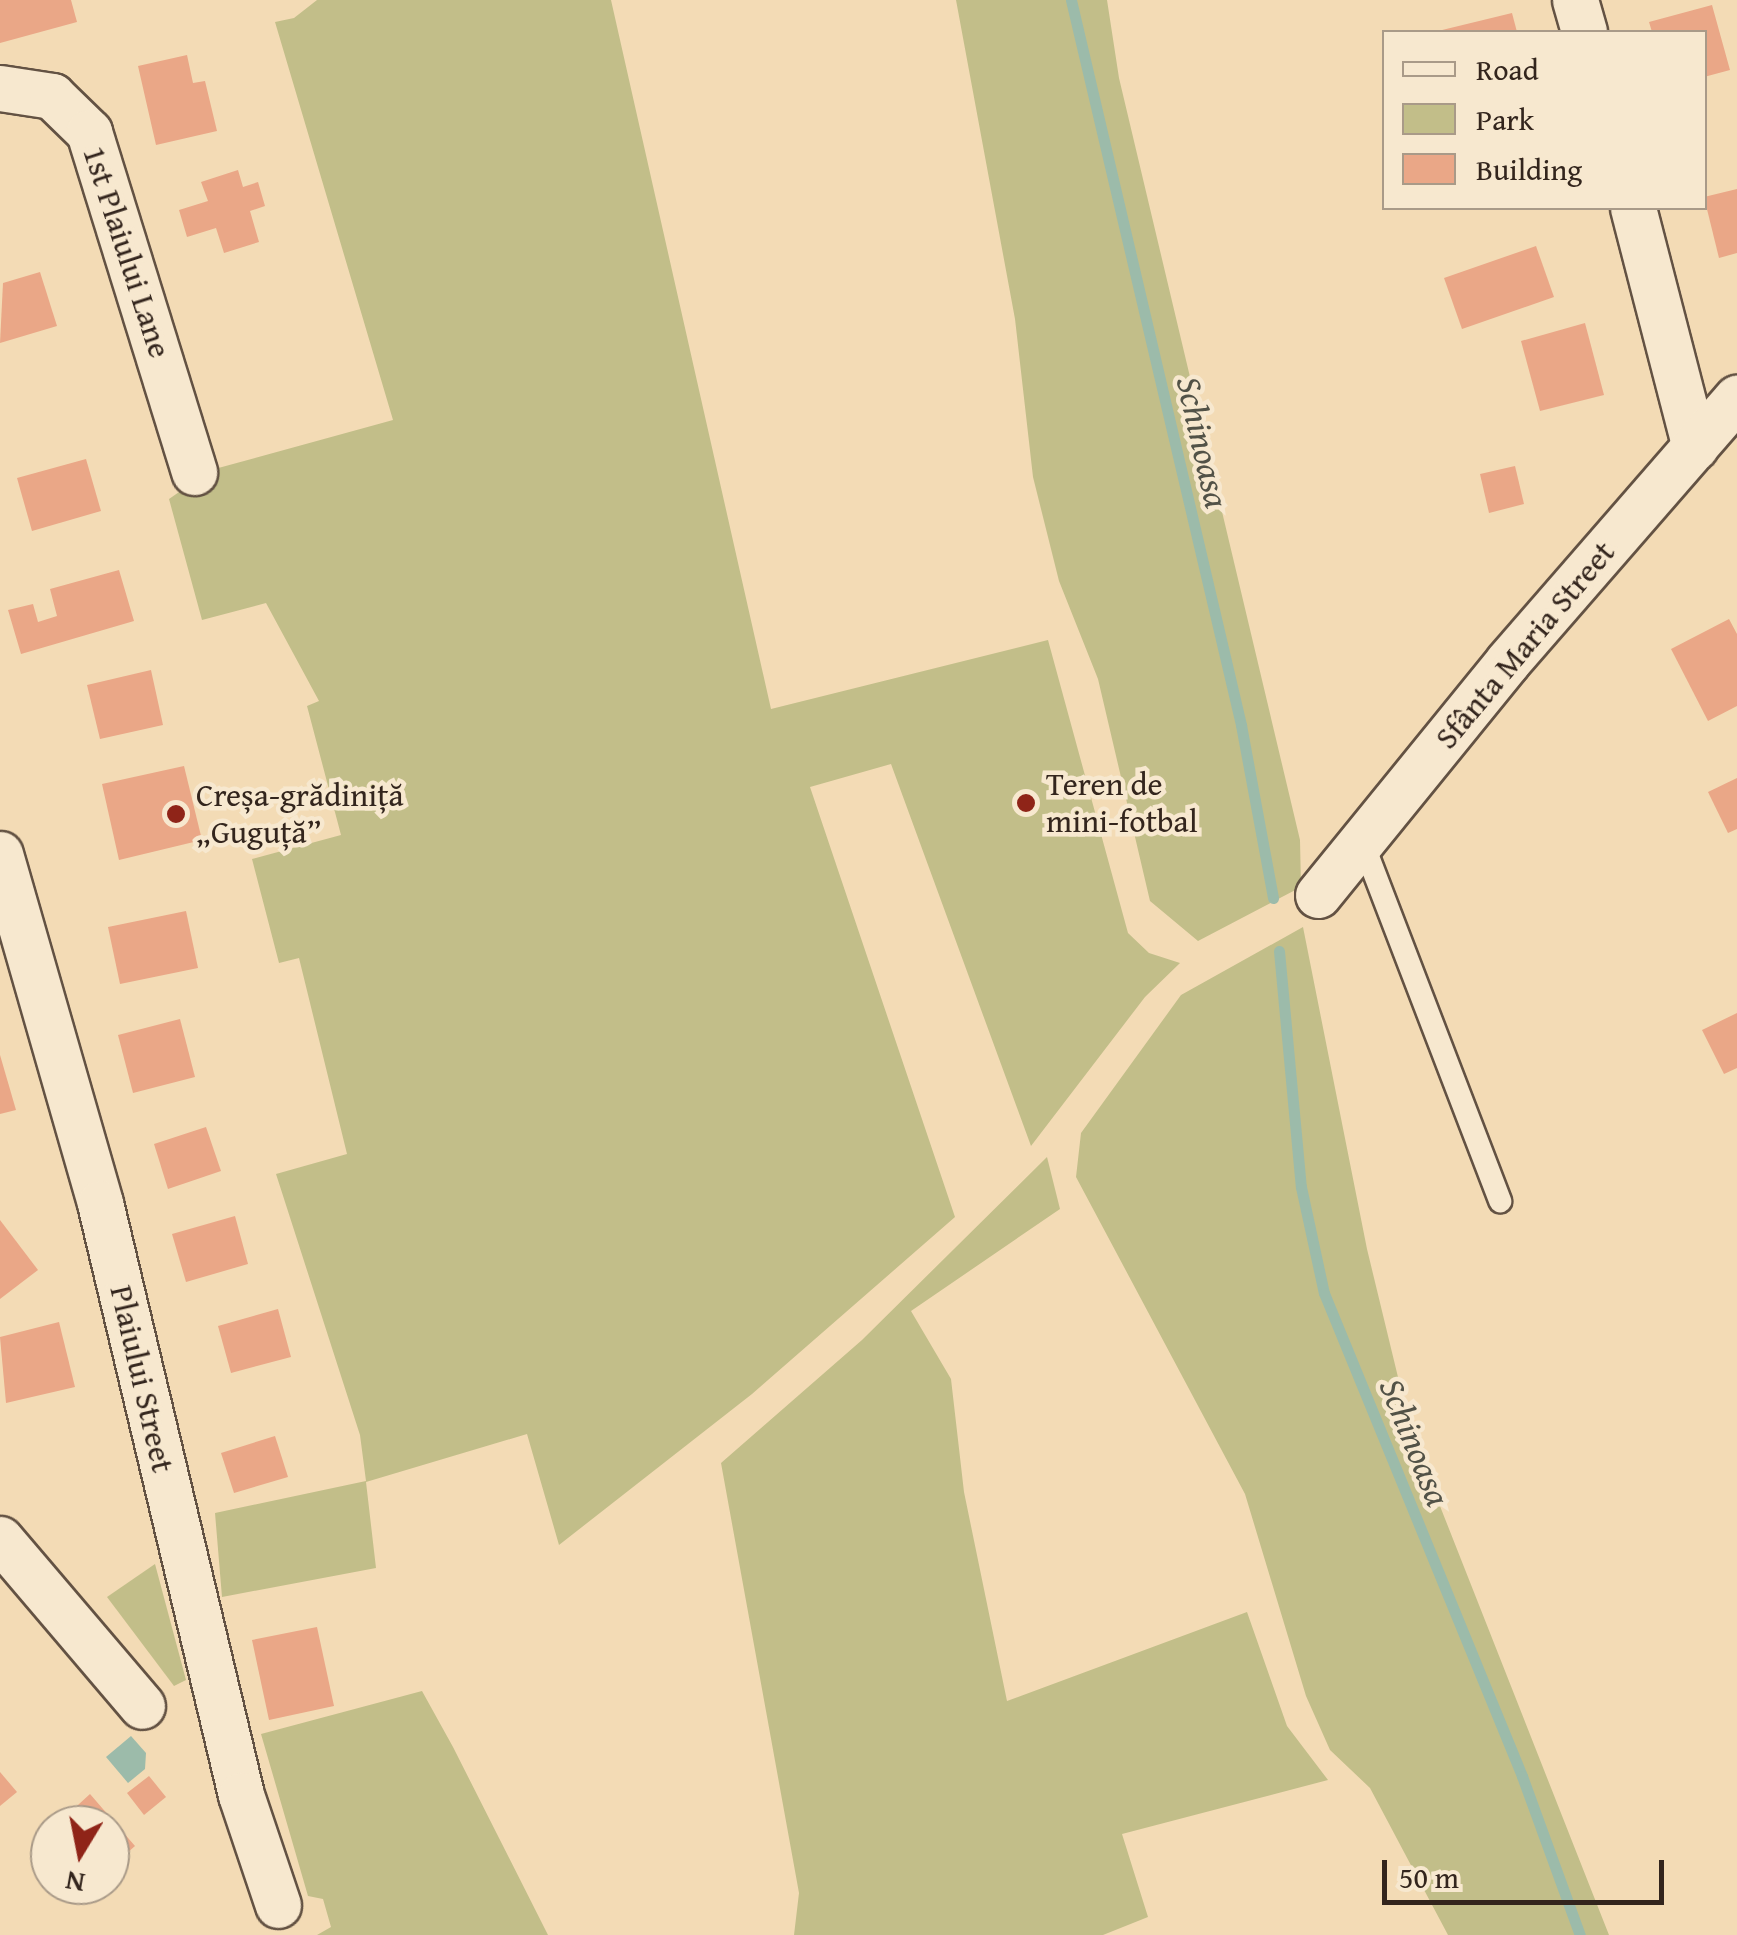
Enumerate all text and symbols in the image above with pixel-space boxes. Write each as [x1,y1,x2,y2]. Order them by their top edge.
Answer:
legend [1382,30,1707,210]
text: Road [1476,47,1539,91]
text: Park [1476,97,1534,141]
street label: 1st Plaiului Lane [75,141,179,363]
text: Building [1476,147,1582,191]
water label: Schinoasa [1168,372,1238,512]
street label: Sfânta Maria Street [1427,533,1623,757]
place label: Teren de mini-fotbal [1046,766,1198,841]
place label: Creșa-grădiniță „Guguță” [196,777,404,852]
marker: Teren de mini-fotbal [1015,792,1037,814]
marker: Creșa-grădiniță „Guguță” [165,803,187,825]
street label: Plaiului Street [102,1282,182,1476]
water label: Schinoasa [1371,1372,1459,1512]
north arrow [30,1805,130,1905]
scale bar [1387,1840,1670,1902]
text: 50 m [1399,1855,1459,1899]
text: N [62,1861,88,1905]

